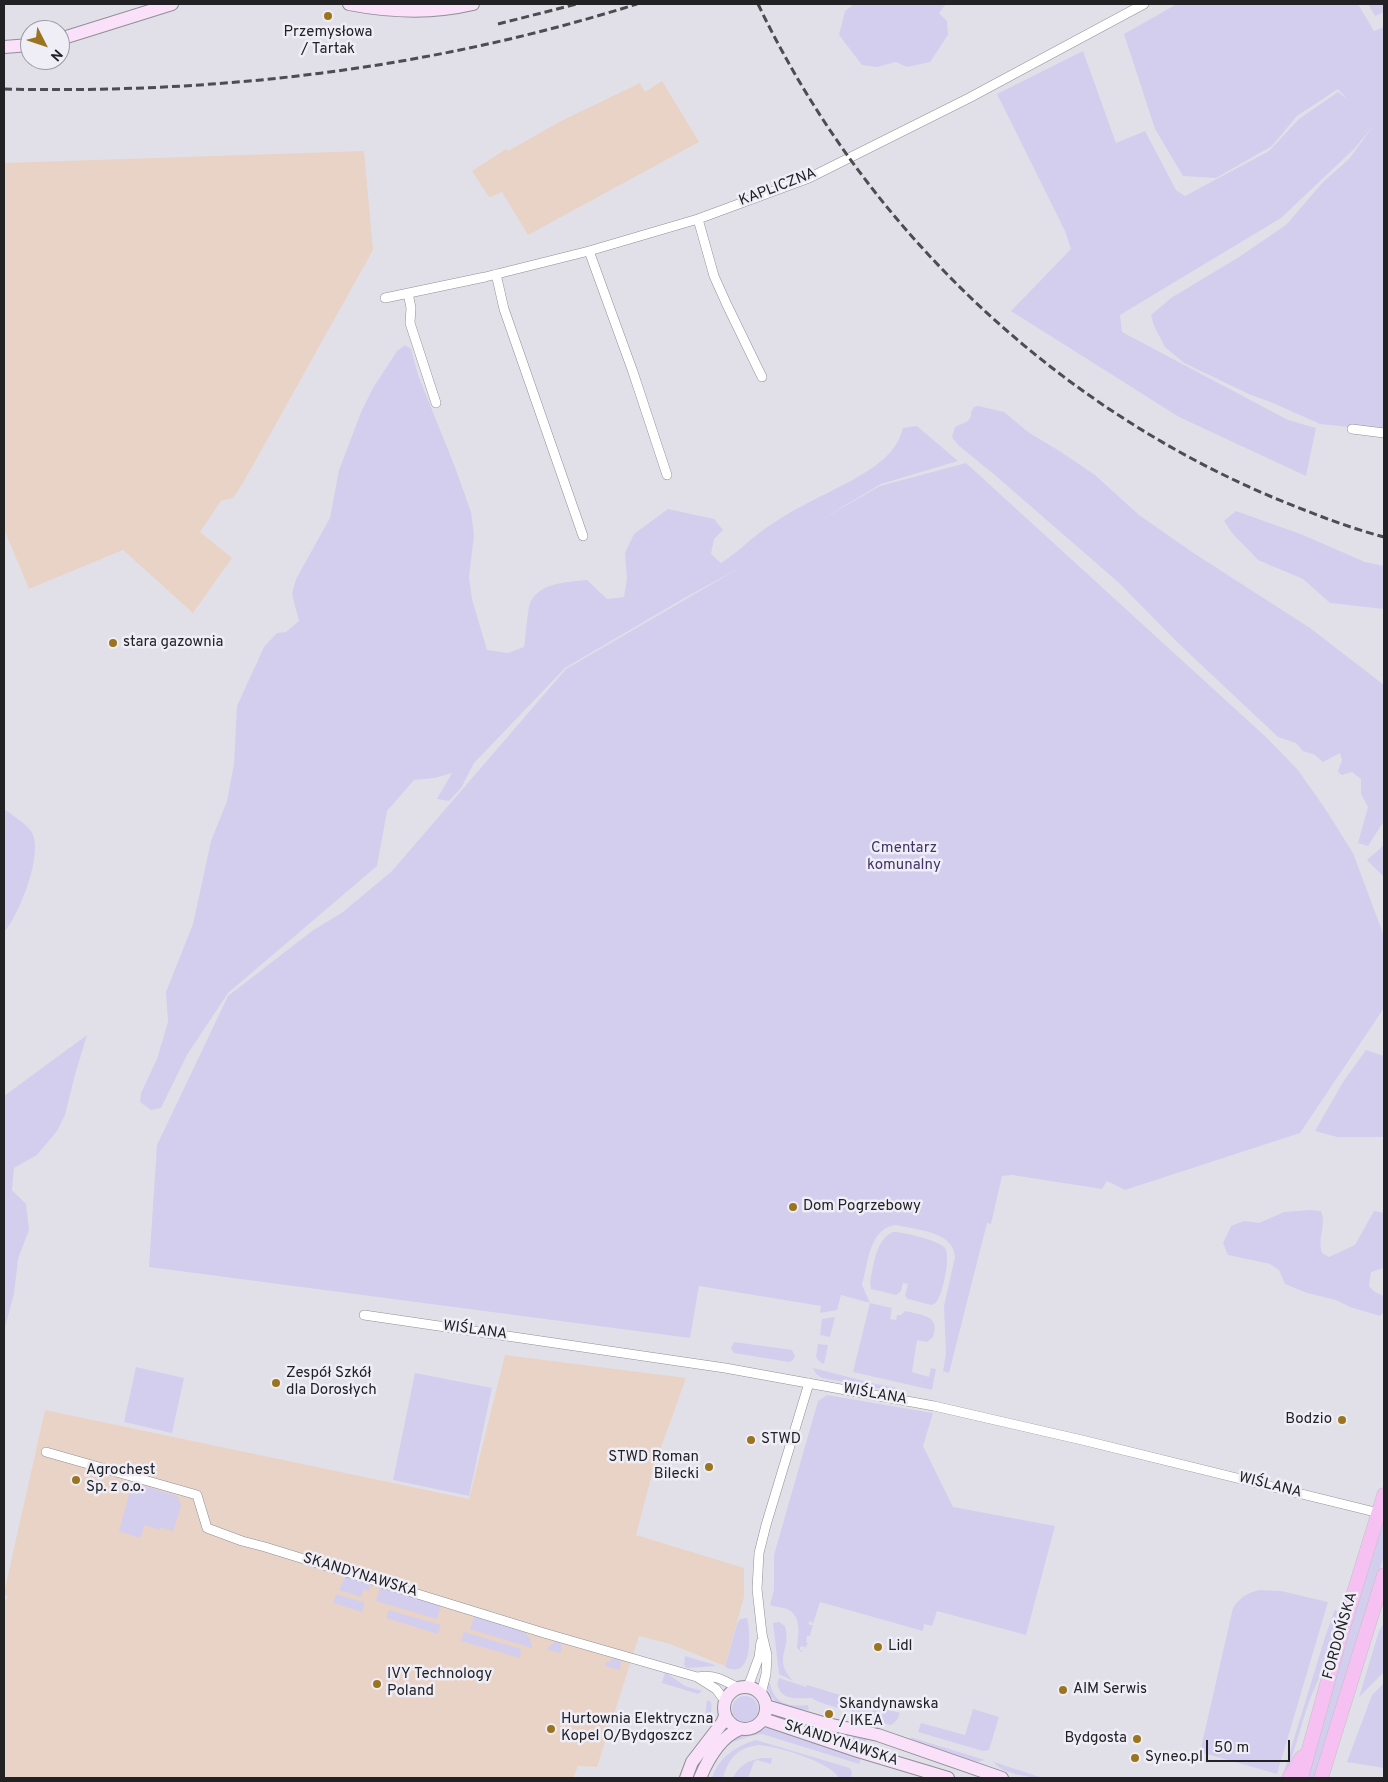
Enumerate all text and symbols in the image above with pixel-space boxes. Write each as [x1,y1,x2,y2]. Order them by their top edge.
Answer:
marker: Przemysłowa / Tartak [322,10,334,22]
north arrow [20,20,70,70]
place label: Przemysłowa / Tartak [284,24,372,59]
text: N [46,45,66,64]
street label: KAPLICZNA [737,165,819,211]
place label: stara gazownia [123,634,223,652]
marker: stara gazownia [107,637,119,649]
park label: Cmentarz komunalny [867,840,941,875]
place label: Dom Pogrzebowy [803,1198,921,1216]
marker: Dom Pogrzebowy [787,1201,799,1213]
street label: WIŚLANA [442,1318,508,1344]
place label: Zespół Szkół dla Dorosłych [286,1365,377,1400]
marker: Zespół Szkół dla Dorosłych [270,1377,282,1389]
street label: WIŚLANA [842,1381,908,1409]
place label: Bodzio [1285,1411,1332,1429]
marker: Bodzio [1336,1414,1348,1426]
place label: STWD [761,1431,801,1449]
marker: STWD [745,1434,757,1446]
place label: STWD Roman Bilecki [608,1449,699,1484]
marker: STWD Roman Bilecki [703,1461,715,1473]
place label: Agrochest Sp. z o.o. [86,1462,155,1497]
street label: WIŚLANA [1236,1469,1304,1503]
marker: Agrochest Sp. z o.o. [70,1474,82,1486]
street label: SKANDYNAWSKA [300,1550,420,1602]
street label: FORDOŃSKA [1320,1590,1362,1682]
place label: Lidl [888,1638,913,1656]
marker: Lidl [872,1641,884,1653]
place label: IVY Technology Poland [387,1666,492,1701]
marker: IVY Technology Poland [371,1678,383,1690]
place label: AIM Serwis [1073,1681,1147,1699]
marker: AIM Serwis [1057,1684,1069,1696]
place label: Skandynawska / IKEA [839,1696,938,1731]
marker: Skandynawska / IKEA [823,1708,835,1720]
place label: Hurtownia Elektryczna Kopel O/Bydgoszcz [561,1711,713,1746]
street label: SKANDYNAWSKA [782,1717,900,1771]
marker: Hurtownia Elektryczna Kopel O/Bydgoszcz [545,1723,557,1735]
place label: Bydgosta [1064,1730,1127,1748]
scale bar [1208,1730,1292,1762]
marker: Bydgosta [1131,1733,1143,1745]
text: 50 m [1214,1739,1249,1758]
place label: Syneo.pl [1145,1749,1203,1767]
marker: Syneo.pl [1129,1752,1141,1764]

